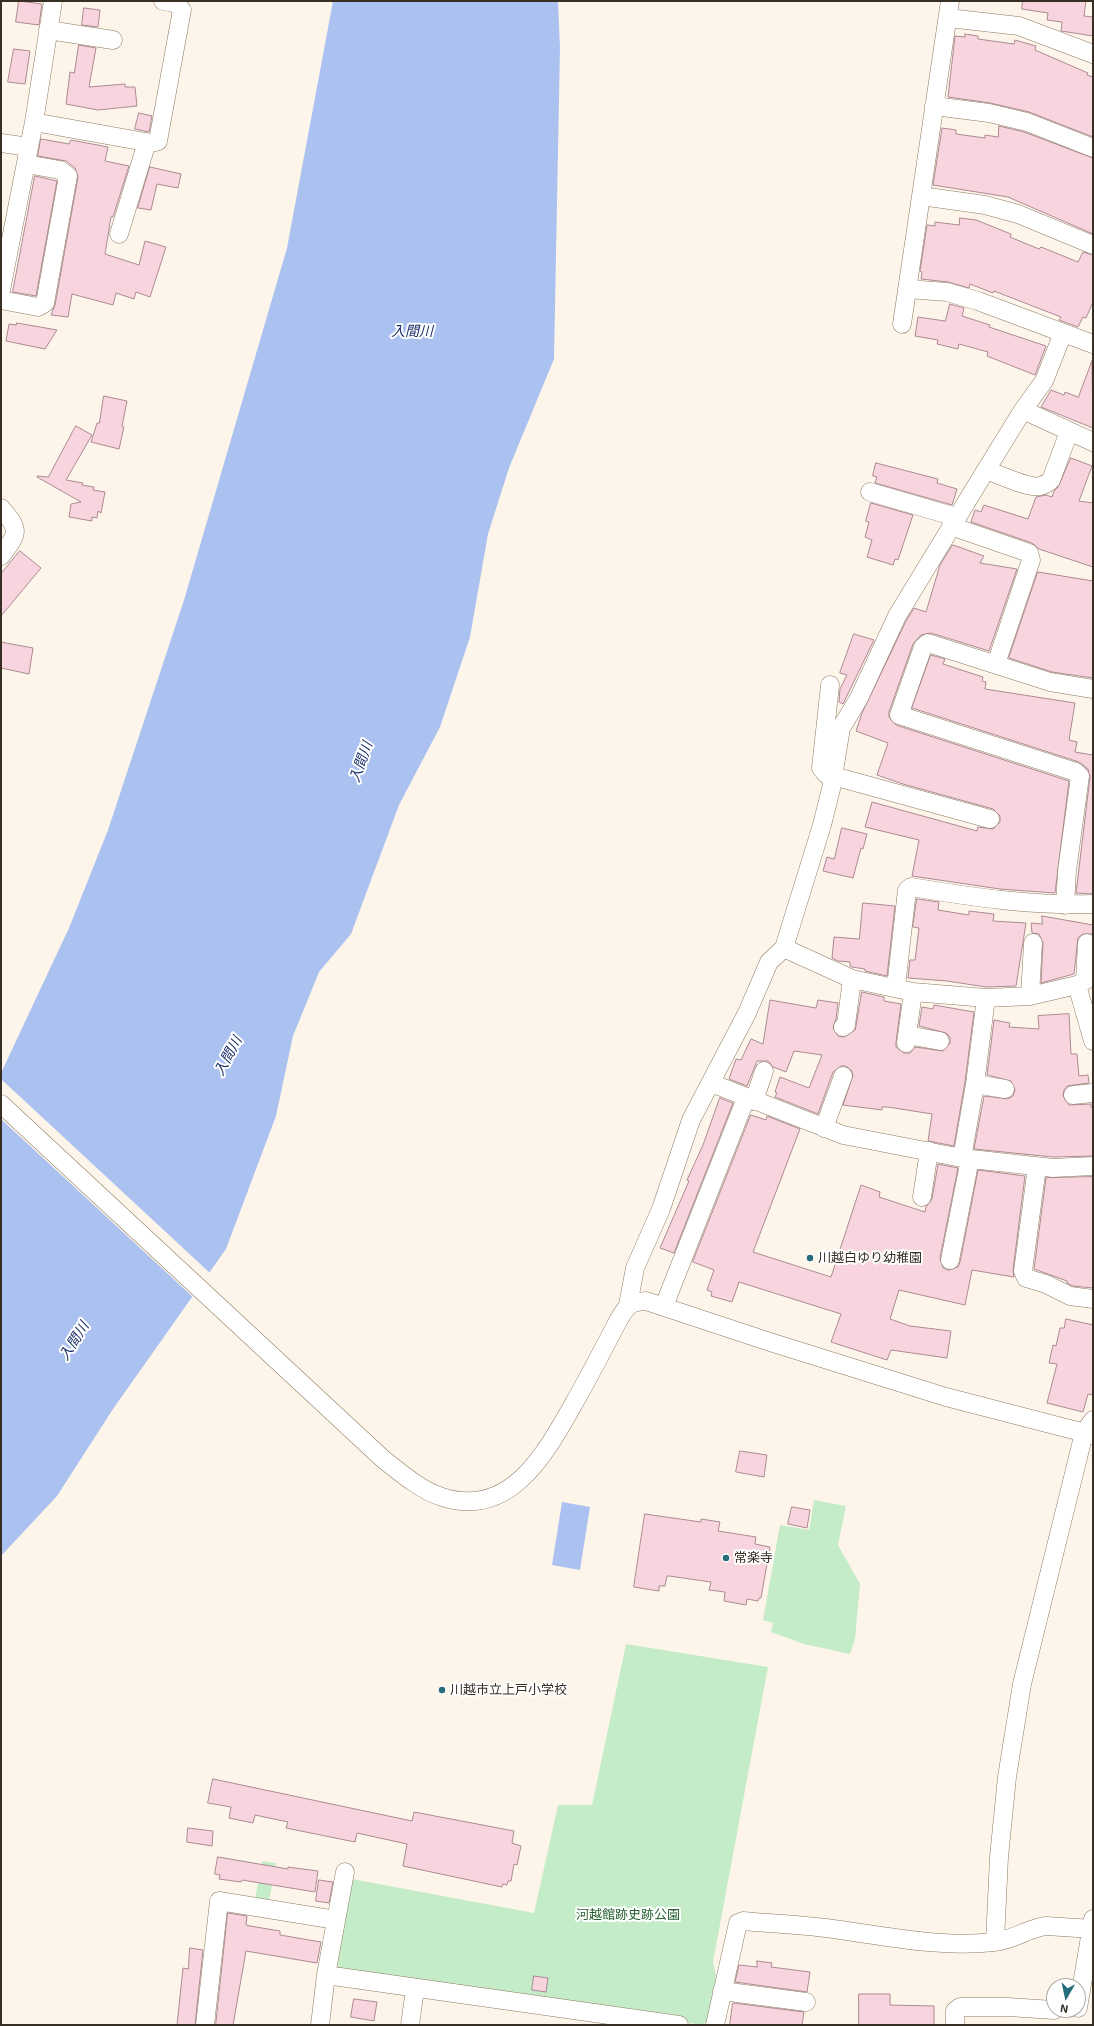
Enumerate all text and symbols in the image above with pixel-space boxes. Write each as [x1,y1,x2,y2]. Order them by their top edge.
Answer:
water label: 入間川 [391,323,433,339]
water label: 入間川 [346,739,376,785]
water label: 入間川 [211,1034,245,1078]
place label: 川越白ゆり幼稚園 [818,1250,922,1266]
marker: 川越白ゆり幼稚園 [805,1253,815,1263]
water label: 入間川 [56,1319,92,1363]
place label: 常楽寺 [734,1550,773,1566]
marker: 常楽寺 [721,1553,731,1563]
place label: 川越市立上戸小学校 [450,1682,567,1698]
marker: 川越市立上戸小学校 [437,1685,447,1695]
park label: 河越館跡史跡公園 [576,1907,680,1923]
north arrow [1046,1978,1086,2018]
text: N [1059,2002,1069,2016]

